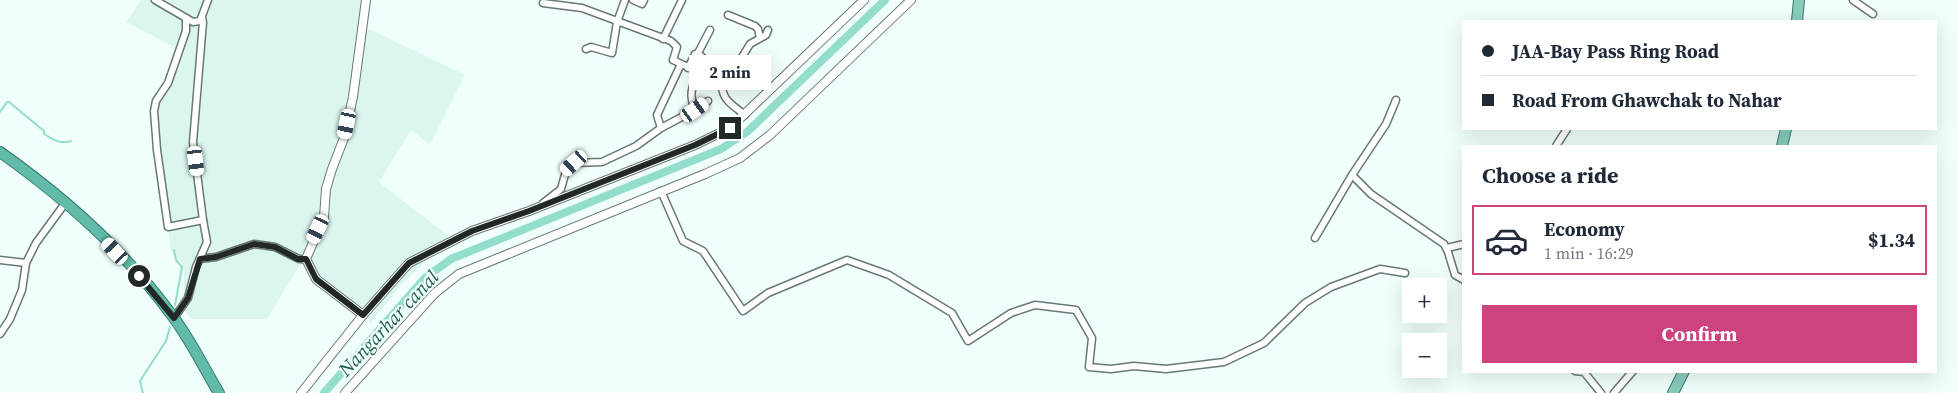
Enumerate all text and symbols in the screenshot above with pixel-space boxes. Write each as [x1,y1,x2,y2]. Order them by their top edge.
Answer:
text: JAA-Bay Pass Ring Road [1512,38,1719,64]
callout: 2 min [689,56,771,90]
text: 2 min [709,61,751,83]
text: Road From Ghawchak to Nahar [1512,87,1782,113]
car [678,95,711,125]
car [336,108,357,140]
route end [719,117,741,139]
car [186,145,205,177]
car [557,147,590,179]
text: Choose a ride [1482,160,1619,190]
car [304,212,331,246]
text: Economy [1544,216,1625,242]
icon: car [1484,218,1529,263]
text: $1.34 [1868,227,1915,253]
car [99,235,130,267]
text: 1 min · 16:29 [1544,242,1634,264]
water label: Nangarhar canal [331,264,444,382]
route start [128,265,150,287]
map controls [1402,278,1447,378]
button: + [1402,278,1447,323]
button: Confirm [1482,305,1917,363]
button: − [1402,333,1447,378]

